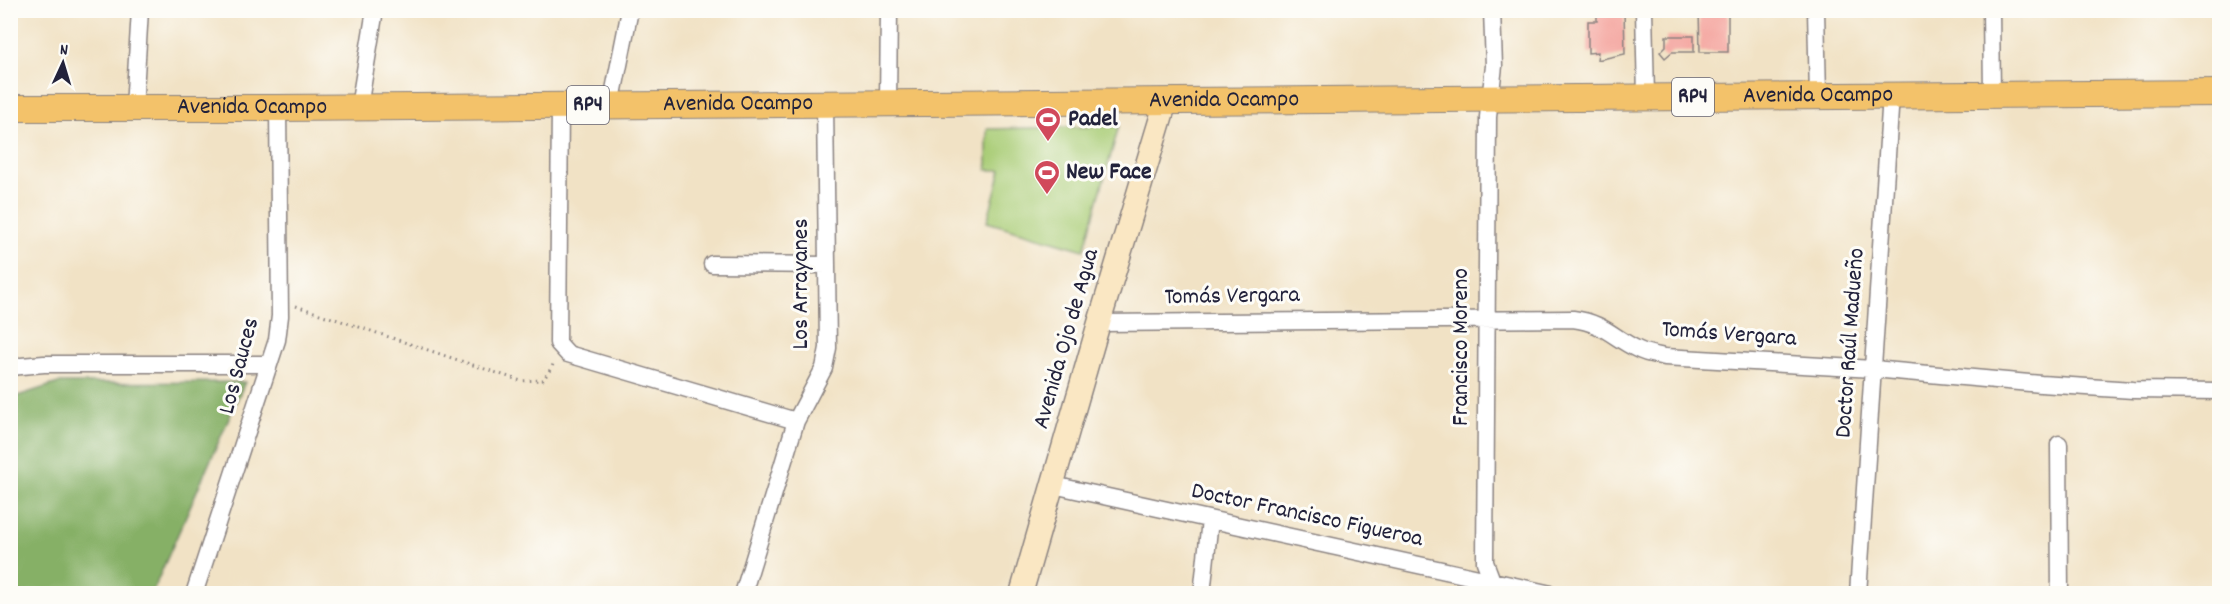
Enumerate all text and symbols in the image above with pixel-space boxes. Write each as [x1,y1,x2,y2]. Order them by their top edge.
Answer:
north arrow [33,33,93,93]
text: N [59,39,69,62]
road number: RP4 [1672,78,1714,116]
street label: Avenida Ocampo [1743,79,1893,114]
street label: Avenida Ocampo [1149,83,1299,118]
road number: RP4 [567,86,609,124]
street label: Avenida Ocampo [663,87,813,122]
street label: Avenida Ocampo [177,91,327,125]
place label: Padel [1068,103,1118,137]
sports icon: Padel [1033,105,1063,143]
place label: New Face [1066,156,1152,190]
sports icon: New Face [1032,158,1062,196]
street label: Los Arrayanes [785,219,819,350]
street label: Avenida Ojo de Agua [1025,244,1109,433]
street label: Doctor Raúl Madueño [1827,247,1875,439]
street label: Francisco Moreno [1445,268,1479,426]
street label: Tomás Vergara [1164,279,1301,315]
street label: Tomás Vergara [1660,313,1798,357]
street label: Los Sauces [211,314,269,418]
street label: Doctor Francisco Figueroa [1188,475,1427,557]

